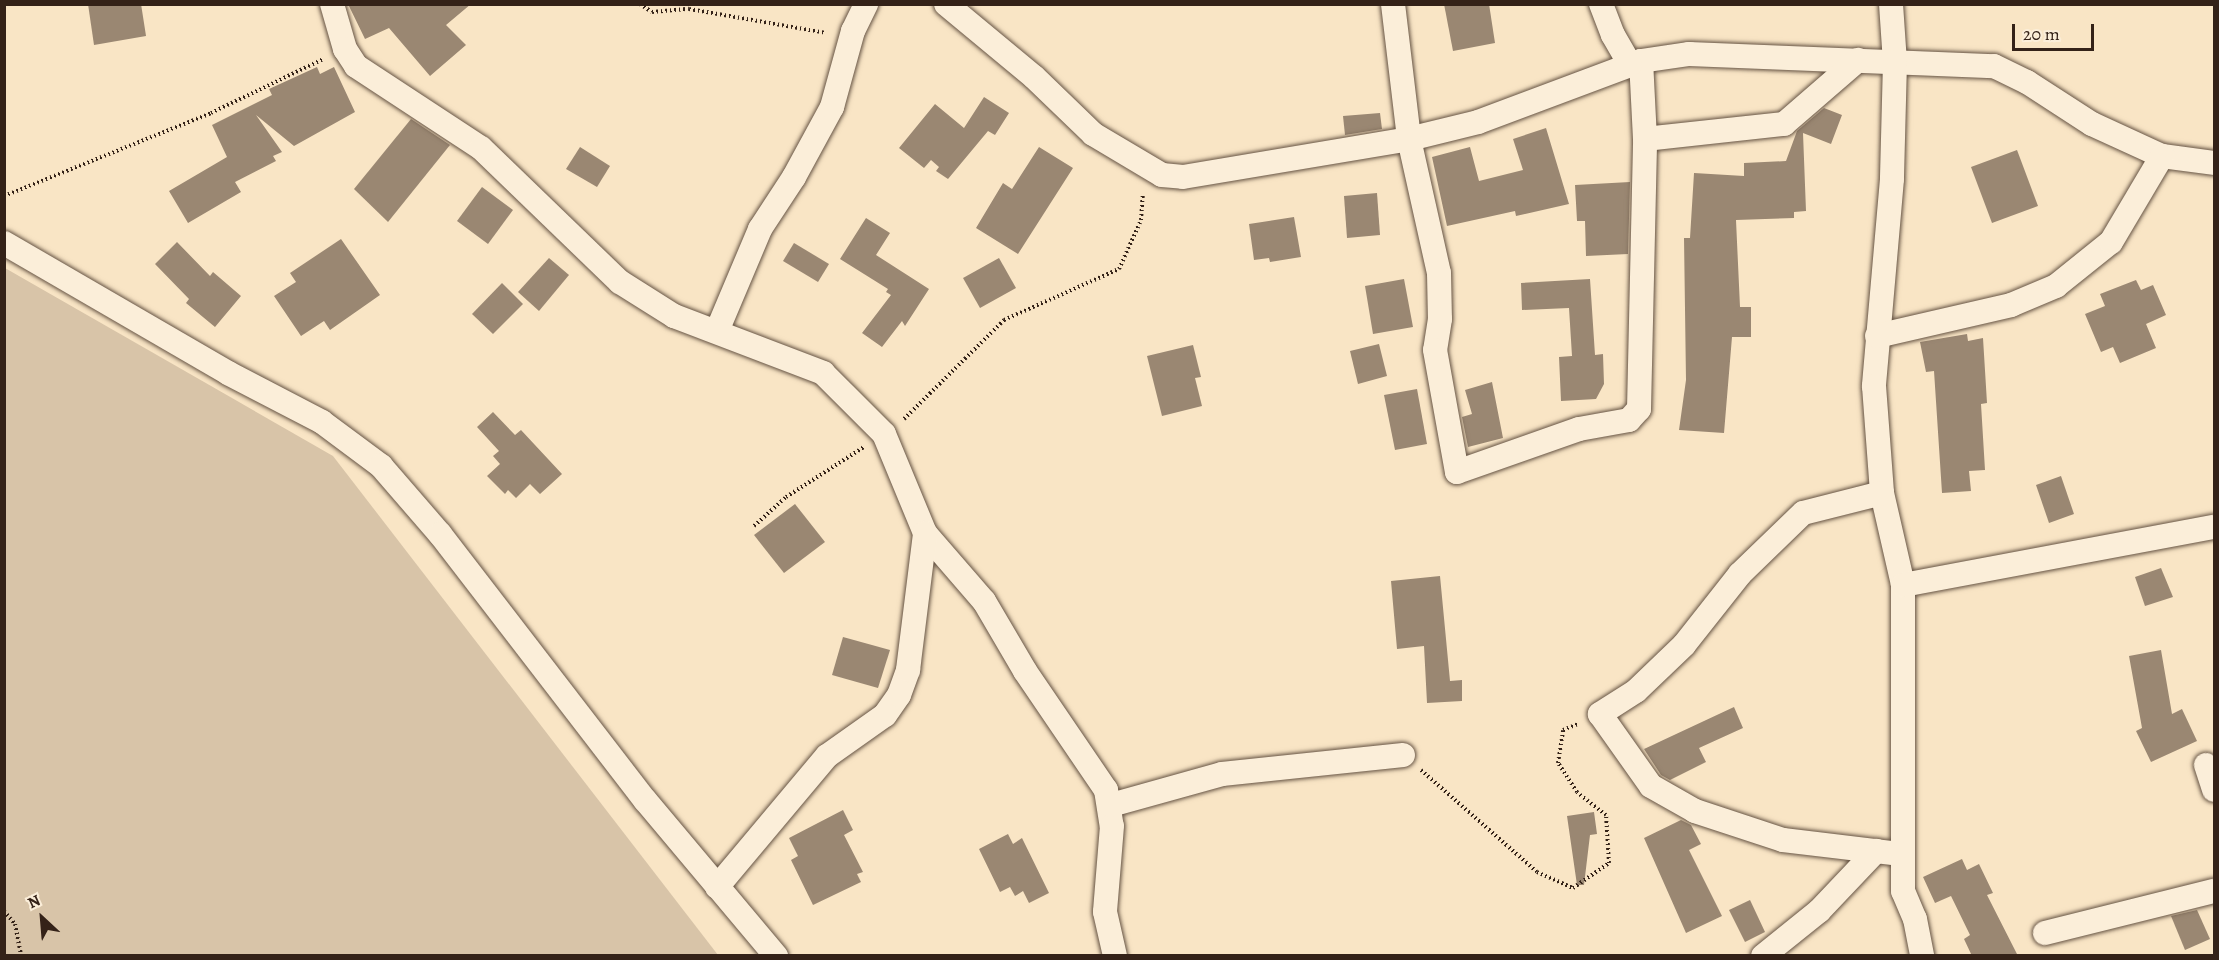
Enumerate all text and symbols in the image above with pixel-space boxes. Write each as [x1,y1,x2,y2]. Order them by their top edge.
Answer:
scale bar [2015,12,2098,50]
text: 20 m [2023,22,2060,46]
north arrow [12,888,72,948]
text: N [24,889,44,914]

